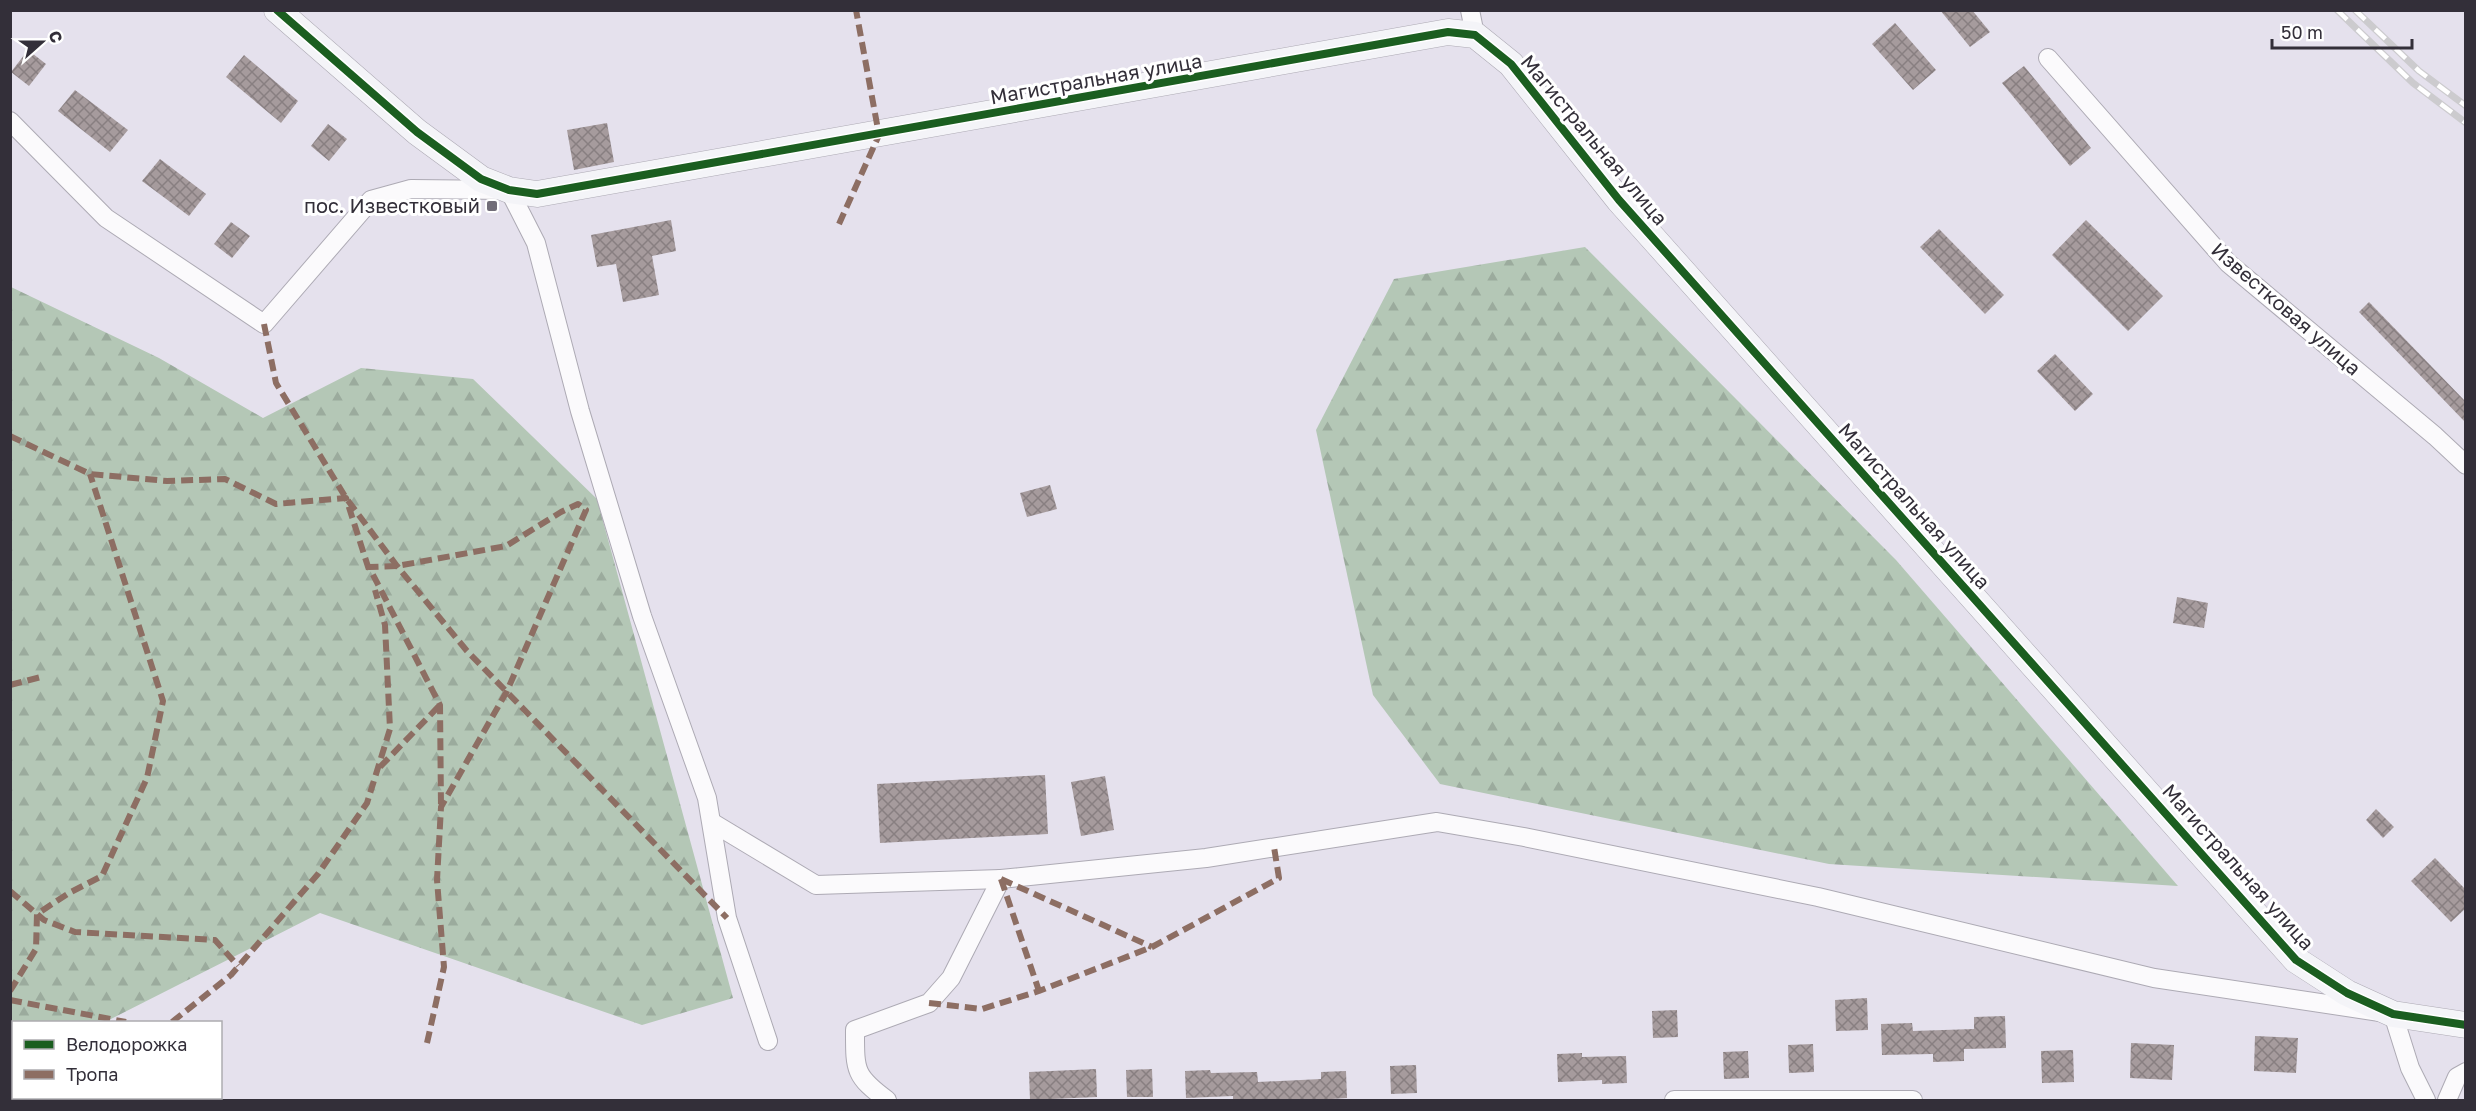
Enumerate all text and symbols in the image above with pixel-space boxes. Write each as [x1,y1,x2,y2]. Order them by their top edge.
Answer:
north arrow [12,12,72,72]
scale bar [2272,12,2412,50]
text: 50 m [2281,21,2323,43]
text: С [45,28,67,46]
street label: Магистральная улица [988,48,1204,108]
street label: Магистральная улица [1517,49,1673,229]
place label: пос. Известковый [304,193,480,217]
marker: пос. Известковый [485,199,499,213]
street label: Известковая улица [2207,237,2366,380]
street label: Магистральная улица [1834,417,1996,593]
street label: Магистральная улица [2158,778,2320,954]
legend [12,1021,222,1099]
text: Велодорожка [66,1033,187,1055]
text: Тропа [66,1063,118,1085]

